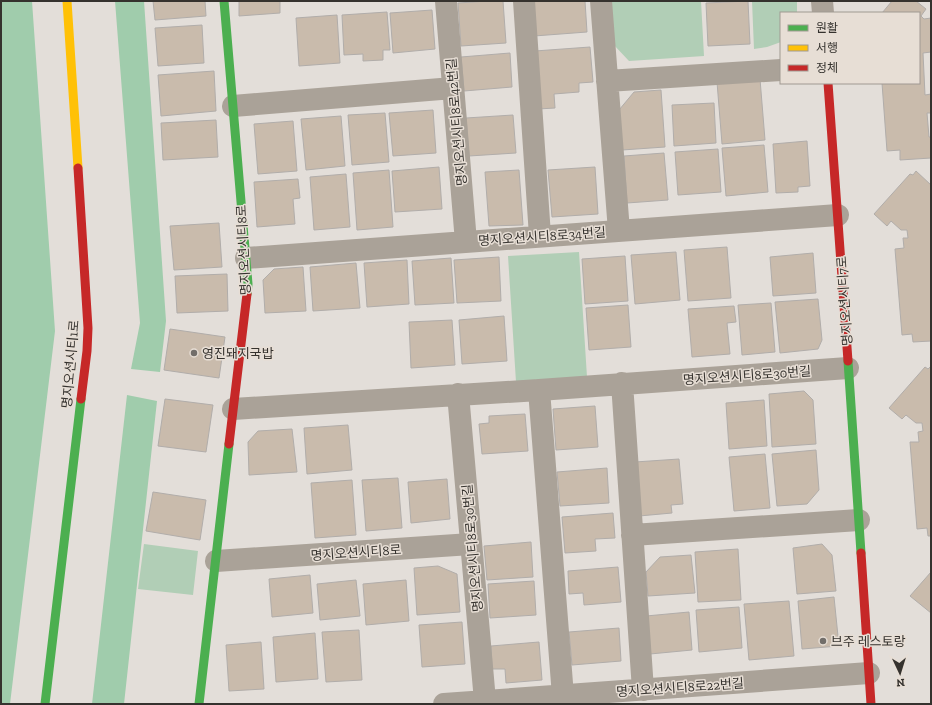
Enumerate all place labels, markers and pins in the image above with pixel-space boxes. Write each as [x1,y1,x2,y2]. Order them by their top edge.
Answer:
place label: 영진돼지국밥 [202,346,274,361]
marker: 영진돼지국밥 [189,348,199,358]
place label: 브주 레스토랑 [831,634,906,649]
marker: 브주 레스토랑 [818,636,828,646]

